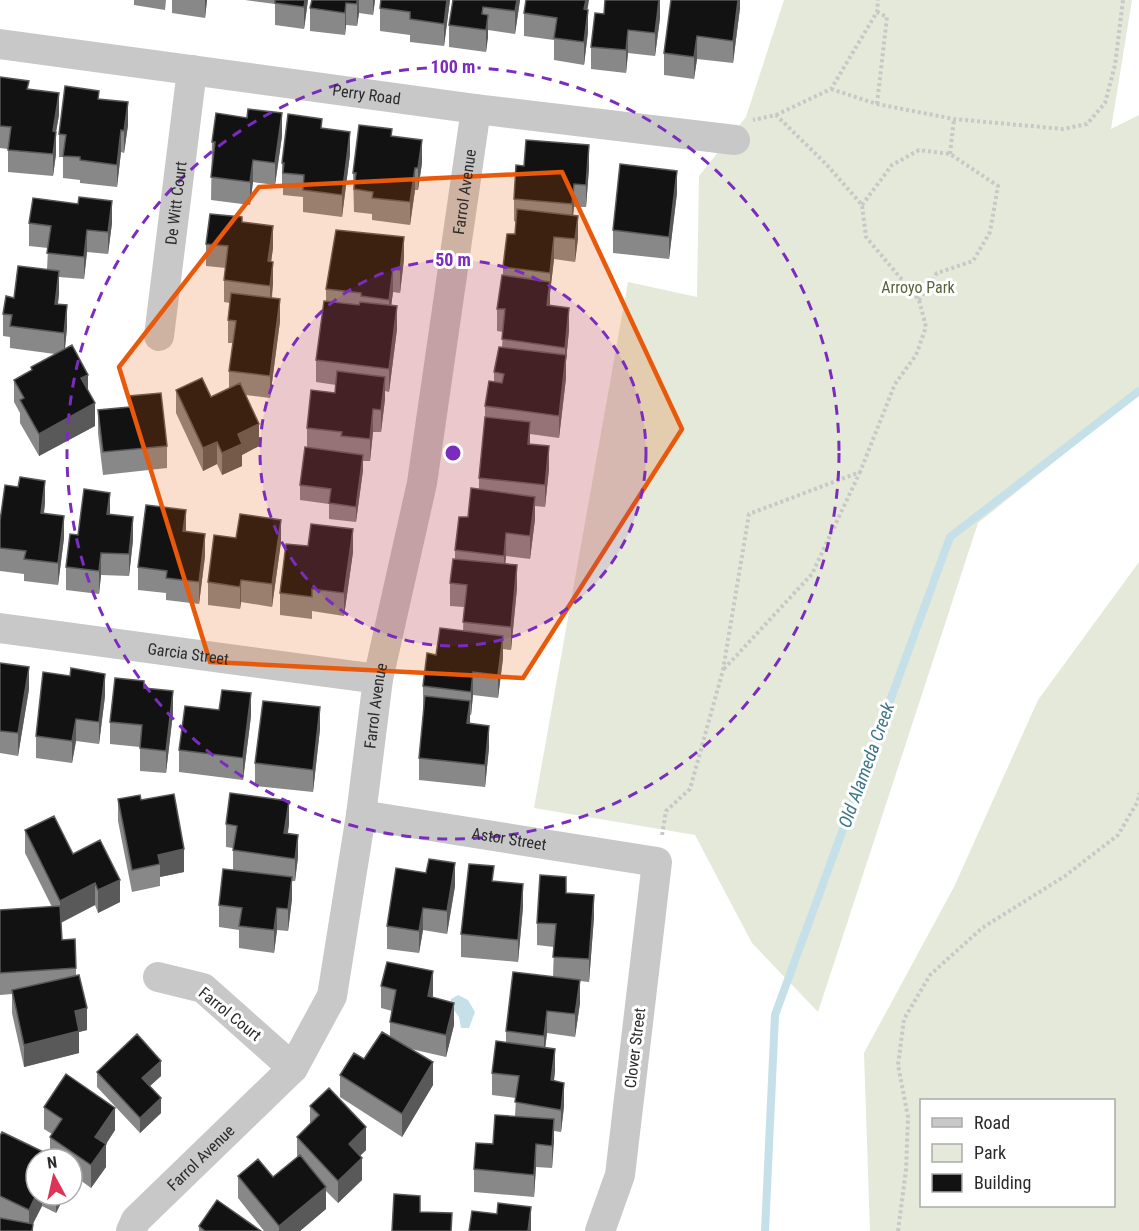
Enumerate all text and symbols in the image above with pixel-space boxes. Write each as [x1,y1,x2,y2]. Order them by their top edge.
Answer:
text: 100 m [431,56,475,77]
street label: Perry Road [331,80,402,108]
street label: Farrol Avenue [448,148,480,236]
street label: De Witt Court [161,160,190,246]
text: 50 m [435,249,471,270]
park label: Arroyo Park [881,278,956,297]
centre of rings [443,443,463,463]
street label: Garcia Street [147,639,230,668]
street label: Farrol Avenue [360,661,391,750]
water label: Old Alameda Creek [834,699,899,830]
street label: Astor Street [471,823,548,854]
street label: Farrol Court [195,983,265,1045]
street label: Clover Street [621,1006,649,1089]
legend [920,1099,1115,1207]
text: Road [974,1112,1010,1133]
street label: Farrol Avenue [163,1121,238,1194]
text: Park [974,1142,1006,1163]
north arrow [24,1147,84,1207]
text: N [46,1153,58,1173]
text: Building [974,1172,1031,1193]

